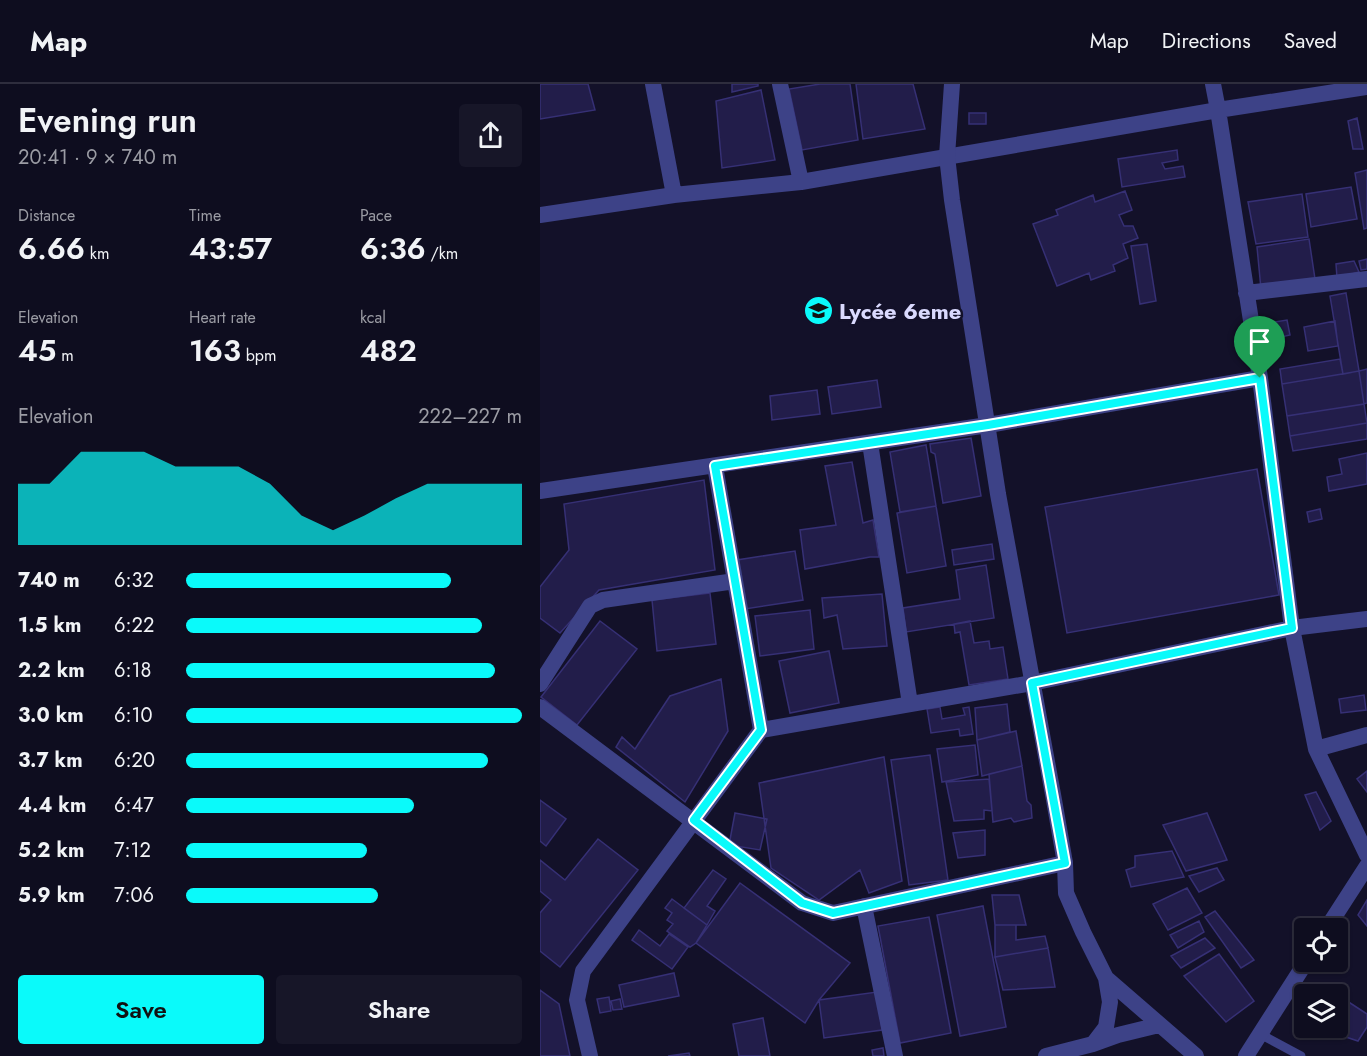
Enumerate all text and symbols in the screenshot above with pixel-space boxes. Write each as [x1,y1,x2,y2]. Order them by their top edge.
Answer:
text: Map [30,21,87,62]
text: Map [1090,26,1129,56]
text: Directions [1162,26,1251,56]
text: Saved [1284,26,1337,56]
text: Evening run [18,97,197,144]
button: share [459,104,522,167]
text: 20:41 · 9 × 740 m [18,143,177,172]
text: Distance [18,204,75,227]
text: Time [189,204,221,227]
text: Pace [360,204,392,227]
text: 6.66 [18,227,85,270]
text: 43:57 [189,227,272,270]
text: 6:36 [360,227,426,270]
text: km [85,242,109,265]
text: /km [426,242,458,265]
school or university icon: Lycée 6eme [802,295,834,327]
place label: Lycée 6eme [839,295,961,327]
text: Elevation [18,306,78,329]
text: Heart rate [189,306,256,329]
text: kcal [360,306,386,329]
pin [1234,316,1285,378]
icon: arrive [1243,325,1276,358]
text: 45 [18,329,56,372]
text: 163 [189,329,241,372]
text: 482 [360,329,417,372]
text: m [56,344,74,367]
text: bpm [241,344,276,367]
text: Elevation [18,402,93,431]
text: 222–227 m [418,402,522,431]
text: 740 m [18,566,80,595]
text: 6:32 [114,566,154,595]
text: 1.5 km [18,611,81,640]
text: 6:22 [114,611,154,640]
text: 2.2 km [18,656,85,685]
text: 6:18 [114,656,151,685]
text: 3.0 km [18,701,84,730]
text: 6:10 [114,701,153,730]
text: 3.7 km [18,746,83,775]
text: 6:20 [114,746,155,775]
text: 4.4 km [18,791,86,820]
text: 6:47 [114,791,154,820]
text: 5.2 km [18,836,84,865]
text: 7:12 [114,836,151,865]
text: 5.9 km [18,881,85,910]
text: 7:06 [114,881,154,910]
map controls [1294,918,1348,1038]
button: locate [1294,918,1348,972]
button: Save [18,975,264,1044]
button: Share [276,975,522,1044]
button: layers [1294,984,1348,1038]

